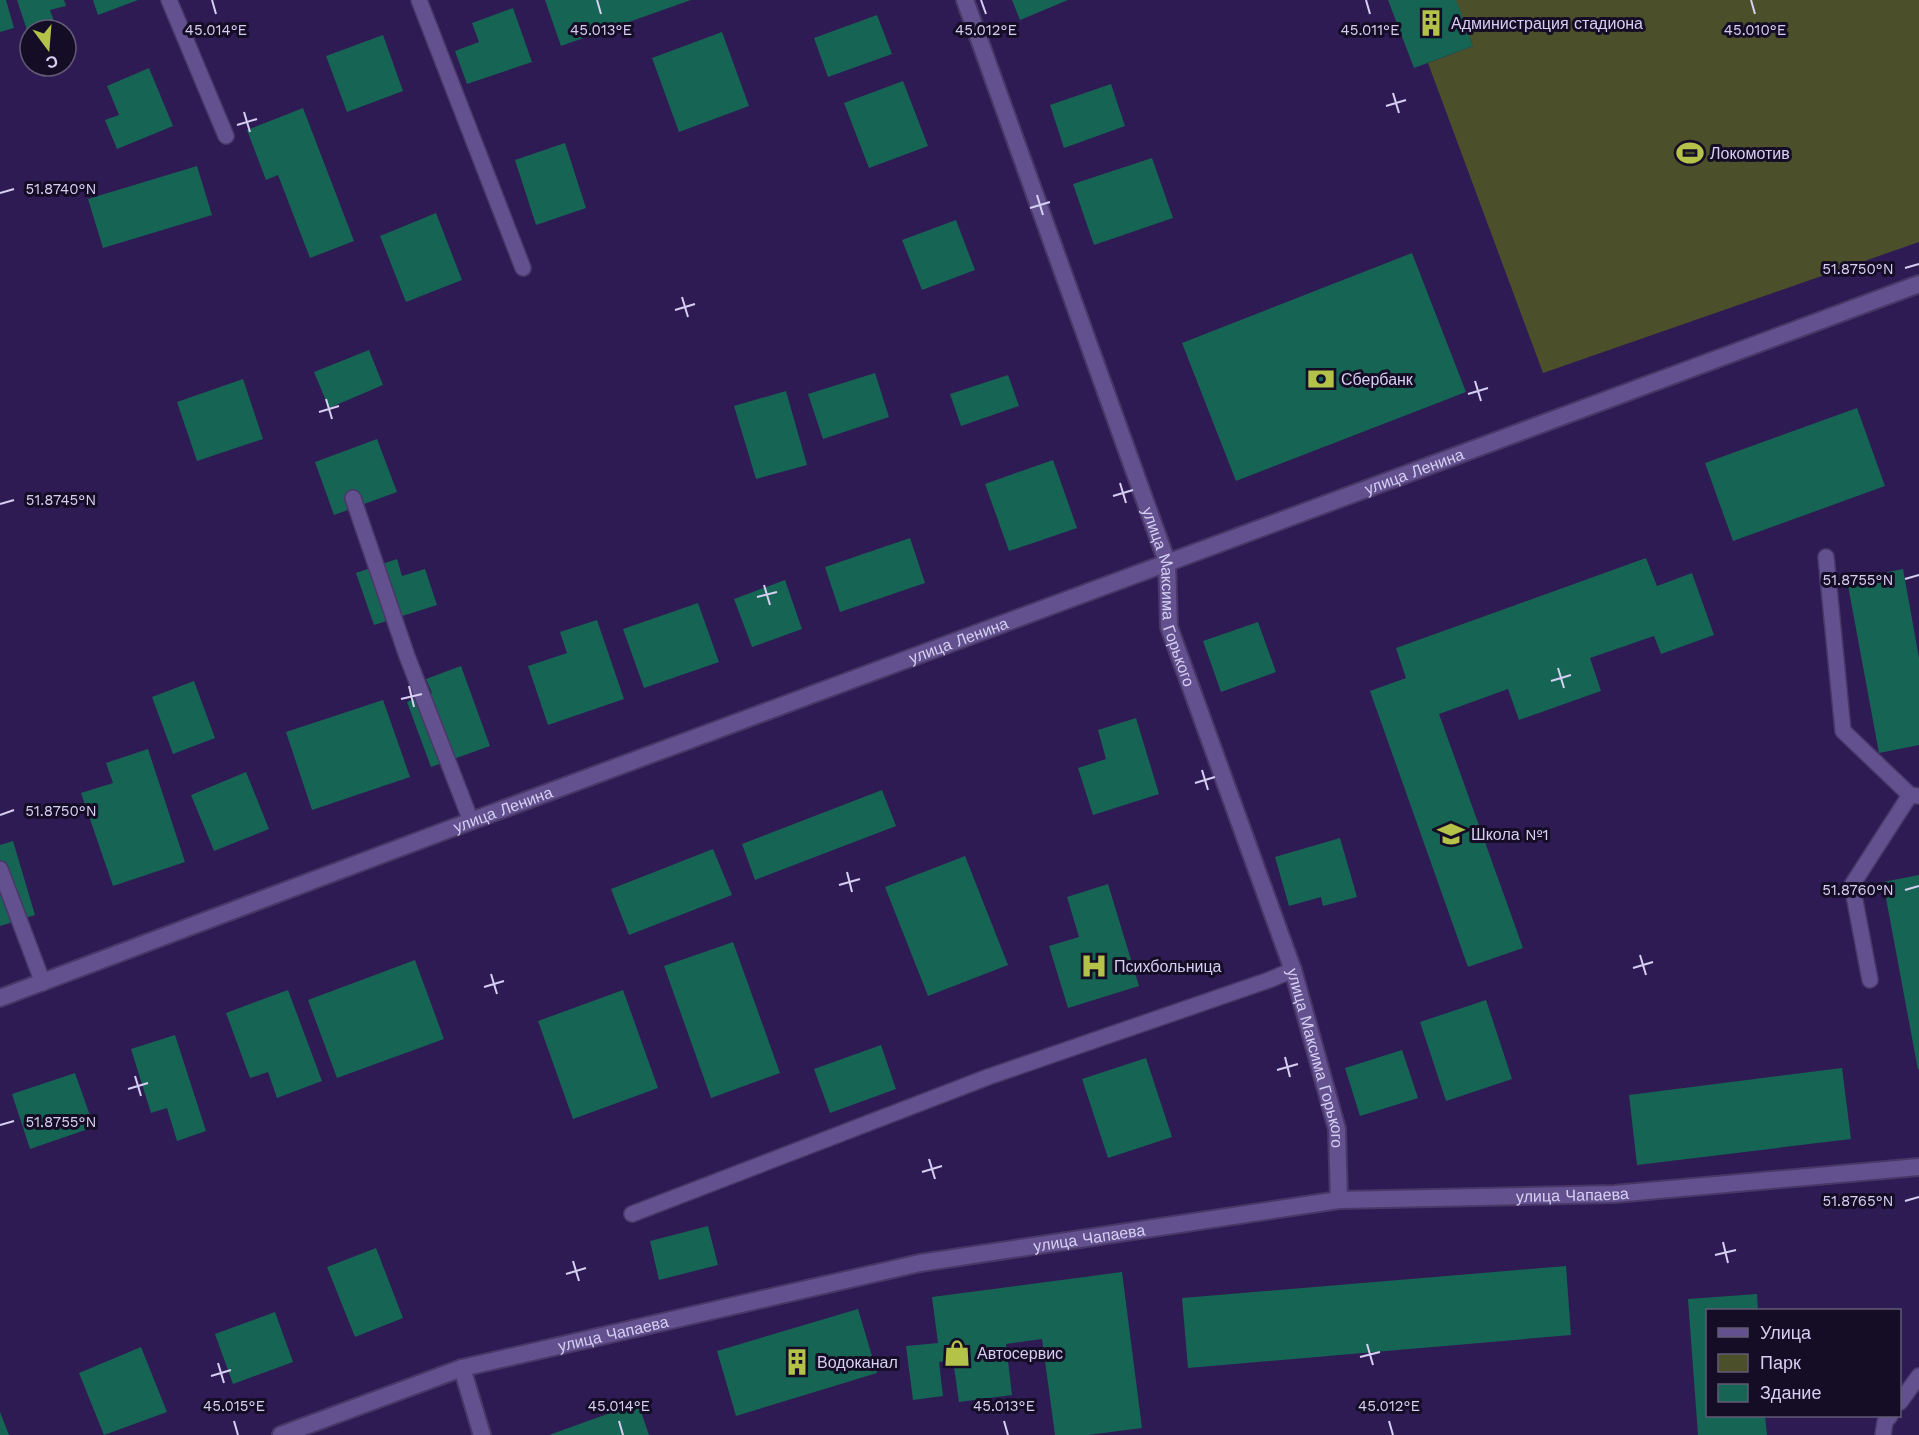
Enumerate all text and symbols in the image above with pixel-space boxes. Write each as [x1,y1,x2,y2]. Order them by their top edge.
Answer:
building icon: Администрация стадиона [1416,8,1446,38]
place label: Администрация стадиона [1451,14,1643,33]
north arrow [18,18,78,78]
text: 45.014°E [185,21,247,39]
text: 45.013°E [570,21,632,39]
text: 45.012°E [955,21,1017,39]
text: 45.011°E [1340,21,1400,39]
text: 45.010°E [1724,21,1786,39]
text: С [43,51,60,73]
sports icon: Локомотив [1675,138,1705,168]
place label: Локомотив [1710,144,1790,163]
text: 51.8740°N [25,180,97,198]
text: 51.8750°N [1822,260,1894,278]
bank icon: Сбербанк [1306,364,1336,394]
place label: Сбербанк [1341,370,1414,389]
street label: улица Ленина [1362,444,1466,498]
text: 51.8745°N [26,491,96,509]
street label: улица Максима Горького [1138,504,1199,689]
text: 51.8755°N [1823,571,1894,589]
street label: улица Ленина [906,613,1011,667]
street label: улица Ленина [450,782,555,836]
text: 51.8750°N [25,802,97,820]
school or university icon: Школа №1 [1436,819,1466,849]
place label: Школа №1 [1471,825,1549,844]
text: 51.8760°N [1822,881,1894,899]
hospital icon: Психбольница [1079,951,1109,981]
place label: Психбольница [1114,957,1222,976]
street label: улица Максима Горького [1283,966,1347,1148]
text: 51.8755°N [26,1113,97,1131]
street label: улица Чапаева [1516,1183,1630,1206]
text: 51.8765°N [1822,1192,1894,1210]
street label: улица Чапаева [1032,1220,1146,1255]
legend [1706,1309,1901,1417]
street label: улица Чапаева [556,1311,670,1355]
text: Улица [1760,1322,1812,1343]
shop icon: Автосервис [942,1338,972,1368]
place label: Автосервис [977,1344,1063,1363]
building icon: Водоканал [782,1347,812,1377]
text: Парк [1760,1352,1801,1373]
place label: Водоканал [817,1353,898,1372]
text: Здание [1760,1382,1821,1403]
text: 45.015°E [203,1397,265,1415]
text: 45.014°E [588,1397,650,1415]
text: 45.013°E [973,1397,1035,1415]
text: 45.012°E [1358,1397,1420,1415]

